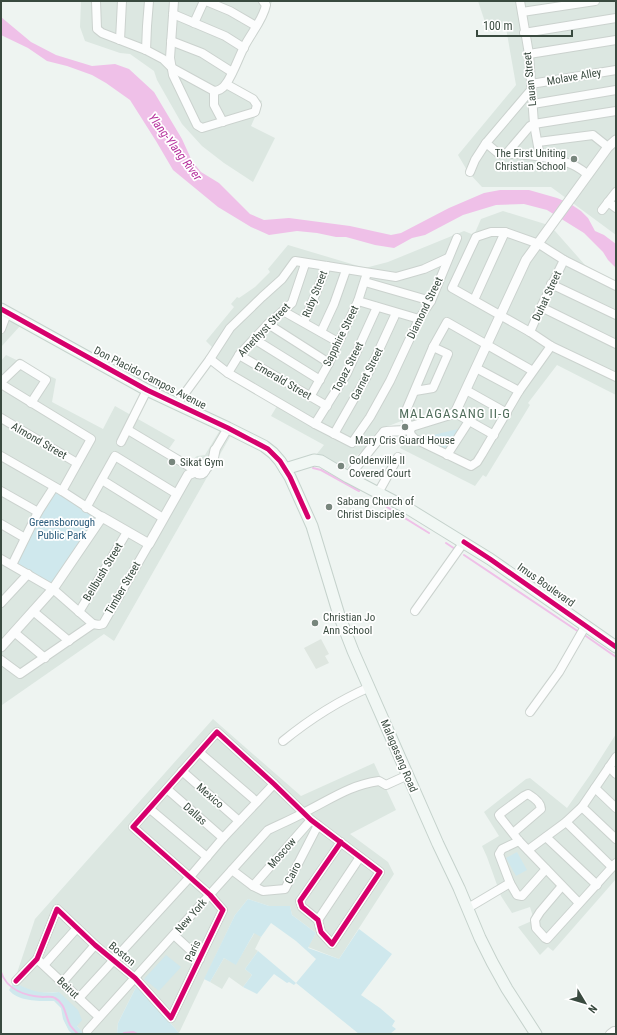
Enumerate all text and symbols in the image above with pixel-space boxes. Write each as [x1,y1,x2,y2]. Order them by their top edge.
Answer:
scale bar [477,12,572,38]
text: 100 m [483,19,513,33]
street label: Lauan Street [521,51,539,107]
street label: Molave Alley [546,66,603,88]
water label: Ylang-Ylang River [145,111,205,183]
place label: The First Uniting Christian School [495,147,566,173]
marker: The First Uniting Christian School [569,154,579,164]
street label: Ruby Street [300,269,330,319]
street label: Duhat Street [530,269,564,323]
street label: Diamond Street [404,275,446,341]
street label: Amethyst Street [235,300,293,360]
street label: Sapphire Street [321,303,361,369]
street label: Topaz Street [330,340,366,394]
street label: Don Placido Campos Avenue [92,344,208,412]
street label: Garnet Street [348,346,386,402]
street label: Emerald Street [252,359,314,403]
district label: MALAGASANG II-G [399,406,511,421]
street label: Almond Street [9,420,69,462]
marker: Mary Cris Guard House [400,422,410,432]
place label: Mary Cris Guard House [355,434,455,447]
place label: Goldenville II Covered Court [349,454,411,480]
place label: Sikat Gym [180,456,224,469]
marker: Sikat Gym [167,457,177,467]
marker: Goldenville II Covered Court [336,461,346,471]
place label: Sabang Church of Christ Disciples [337,495,414,521]
marker: Sabang Church of Christ Disciples [324,502,334,512]
park label: Greensborough Public Park [29,516,95,542]
street label: Bellbush Street [81,541,125,603]
street label: Timber Street [103,559,143,617]
street label: Imus Boulevard [515,560,577,610]
place label: Christian Jo Ann School [323,611,376,637]
marker: Christian Jo Ann School [310,618,320,628]
street label: Malagasang Road [378,718,420,794]
street label: Mexico [194,781,226,812]
street label: Dallas [181,800,209,828]
street label: Moscow [265,835,299,871]
street label: Cairo [282,859,304,886]
street label: New York [173,896,209,936]
street label: Paris [182,938,204,964]
street label: Boston [106,939,138,969]
street label: Beirut [54,975,82,1001]
north arrow [565,983,605,1023]
text: N [585,1002,600,1016]

